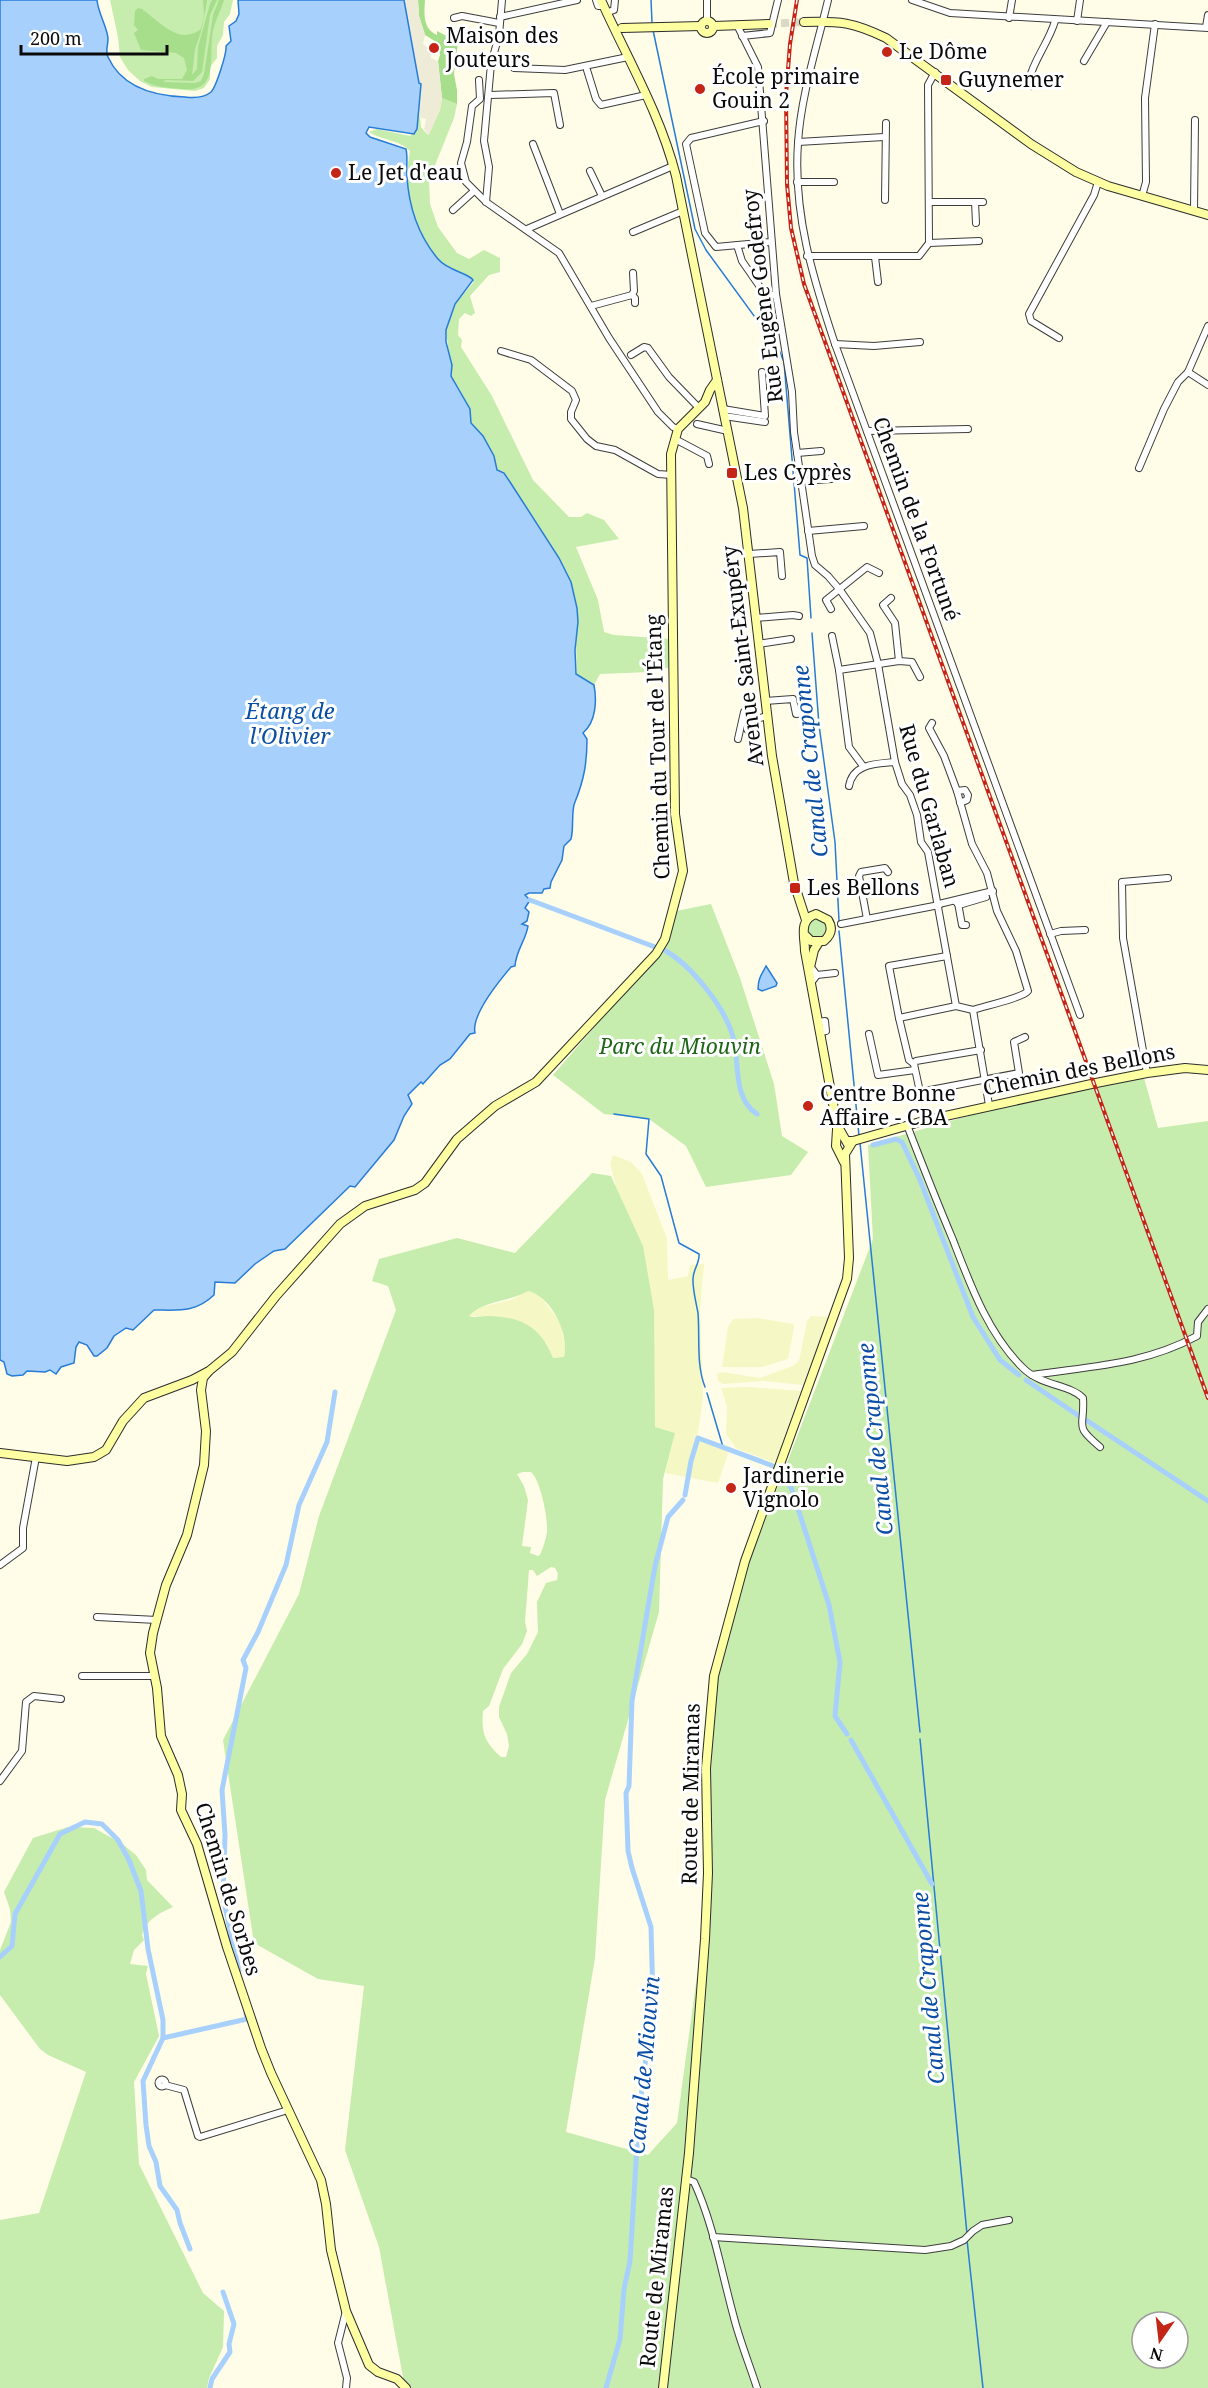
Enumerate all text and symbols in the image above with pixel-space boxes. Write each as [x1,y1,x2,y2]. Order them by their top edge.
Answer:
scale bar [21,18,166,56]
place label: Maison des Jouteurs [445,21,558,73]
text: 200 m [30,26,82,50]
place label: Le Dôme [899,37,987,65]
marker: Maison des Jouteurs [427,41,441,55]
marker: Le Dôme [880,45,894,59]
place label: École primaire Gouin 2 [712,62,860,114]
place label: Guynemer [958,65,1064,93]
marker: Guynemer [939,73,953,87]
marker: École primaire Gouin 2 [693,82,707,96]
place label: Le Jet d'eau [348,158,463,186]
marker: Le Jet d'eau [329,166,343,180]
street label: Rue Eugène Godefroy [735,187,789,405]
street label: Chemin de la Fortuné [867,413,967,625]
place label: Les Cyprès [744,458,852,486]
marker: Les Cyprès [725,466,739,480]
street label: Avenue Saint-Exupéry [715,544,769,768]
street label: Chemin du Tour de l'Étang [638,613,676,880]
water label: Canal de Craponne [784,663,834,859]
water label: Étang de l'Olivier [244,695,335,750]
street label: Rue du Garlaban [893,721,967,891]
place label: Les Bellons [807,873,919,901]
marker: Les Bellons [788,881,802,895]
park label: Parc du Miouvin [598,1032,761,1060]
street label: Chemin des Bellons [980,1037,1177,1101]
place label: Centre Bonne Affaire - CBA [820,1079,956,1131]
marker: Centre Bonne Affaire - CBA [801,1099,815,1113]
water label: Canal de Craponne [849,1341,899,1537]
place label: Jardinerie Vignolo [742,1461,844,1513]
marker: Jardinerie Vignolo [724,1481,738,1495]
street label: Route de Miramas [674,1703,706,1885]
street label: Chemin de Sorbes [189,1799,269,1979]
water label: Canal de Craponne [904,1890,950,2086]
water label: Canal de Miouvin [620,1974,666,2155]
street label: Route de Miramas [633,2185,679,2369]
north arrow [1130,2310,1190,2370]
text: N [1147,2342,1165,2367]

